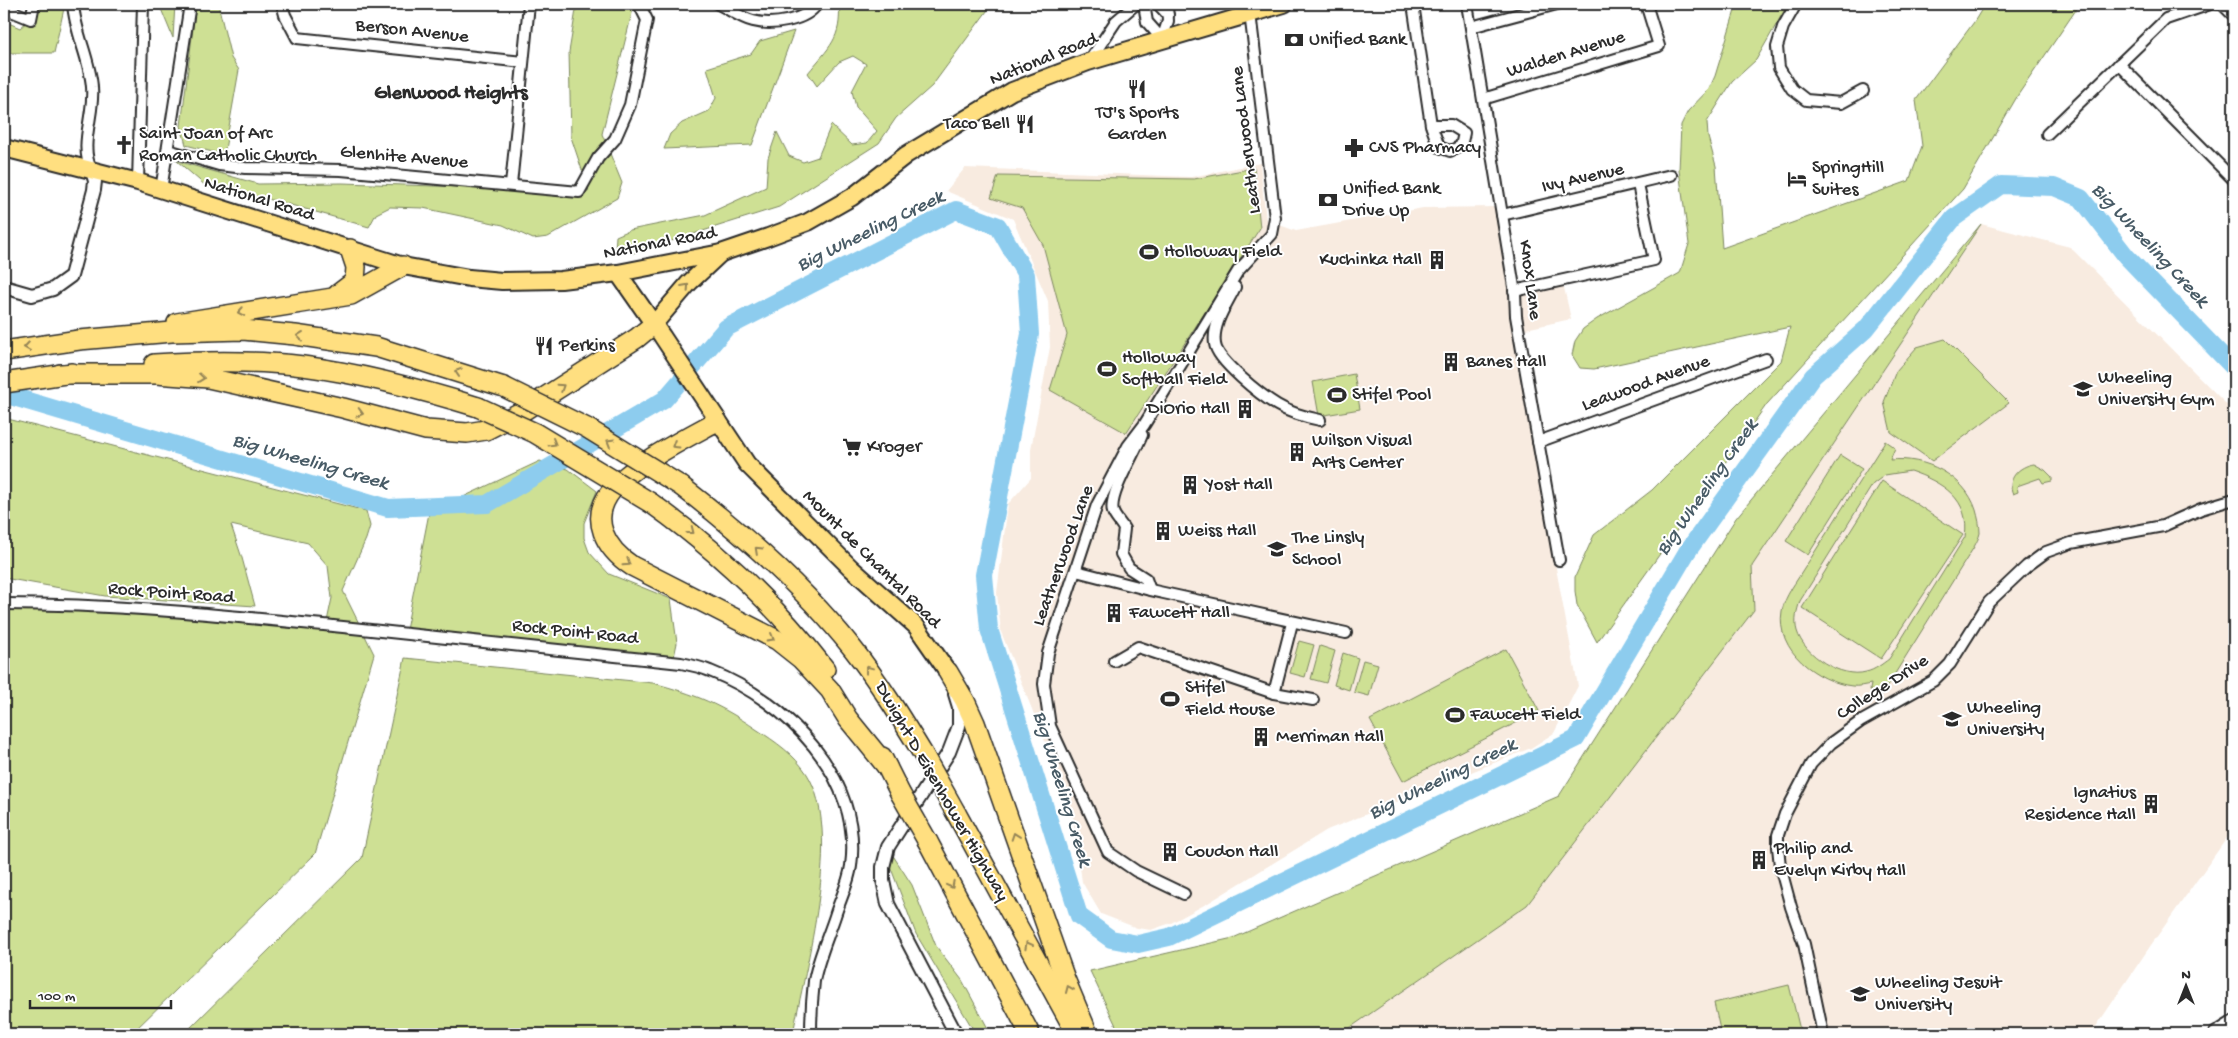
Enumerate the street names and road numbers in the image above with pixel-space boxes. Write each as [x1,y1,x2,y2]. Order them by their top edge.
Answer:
street label: Berson Avenue [353,15,470,49]
street label: Walden Avenue [1504,26,1628,84]
street label: National Road [987,27,1103,92]
street label: Leatherwood Lane [1227,65,1267,215]
street label: Glenhite Avenue [339,141,469,175]
street label: Ivy Avenue [1540,158,1627,200]
street label: National Road [201,172,319,228]
street label: National Road [602,221,720,266]
street label: Knox Lane [1512,239,1546,321]
street label: Leawood Avenue [1579,350,1713,418]
street label: Leatherwood Lane [1028,482,1100,630]
street label: Mount de Chantal Road [797,486,947,636]
street label: Rock Point Road [107,578,237,610]
street label: Rock Point Road [511,615,641,651]
street label: College Drive [1833,650,1933,726]
street label: Dwight D Eisenhower Highway [868,676,1014,906]

